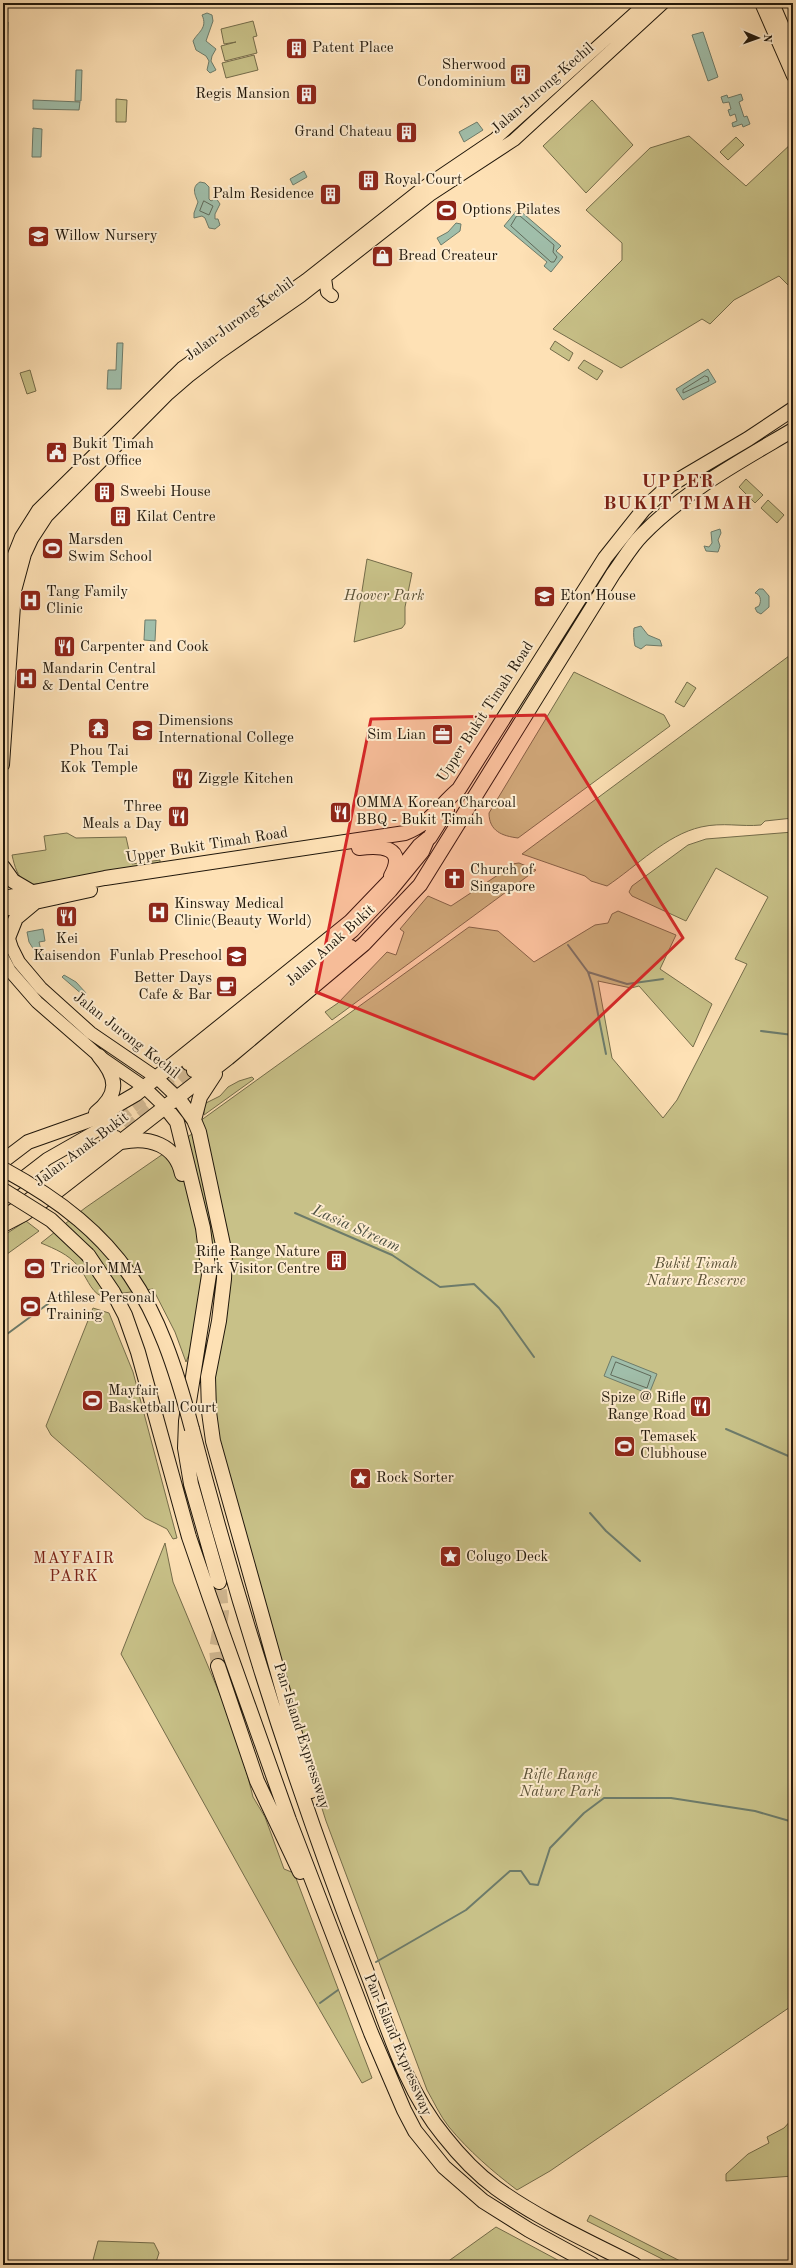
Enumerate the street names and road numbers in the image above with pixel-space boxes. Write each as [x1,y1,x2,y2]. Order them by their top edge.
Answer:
street label: Jalan Jurong Kechil [489,41,597,137]
street label: Jalan Jurong Kechil [183,276,297,364]
street label: Upper Bukit Timah Road [435,639,537,785]
street label: Upper Bukit Timah Road [125,826,289,866]
street label: Jalan Anak Bukit [284,902,378,990]
street label: Jalan Jurong Kechil [70,990,182,1082]
street label: Jalan Anak Bukit [32,1110,132,1190]
street label: Pan-Island Expressway [270,1661,332,1811]
street label: Pan-Island Expressway [360,1972,434,2118]

